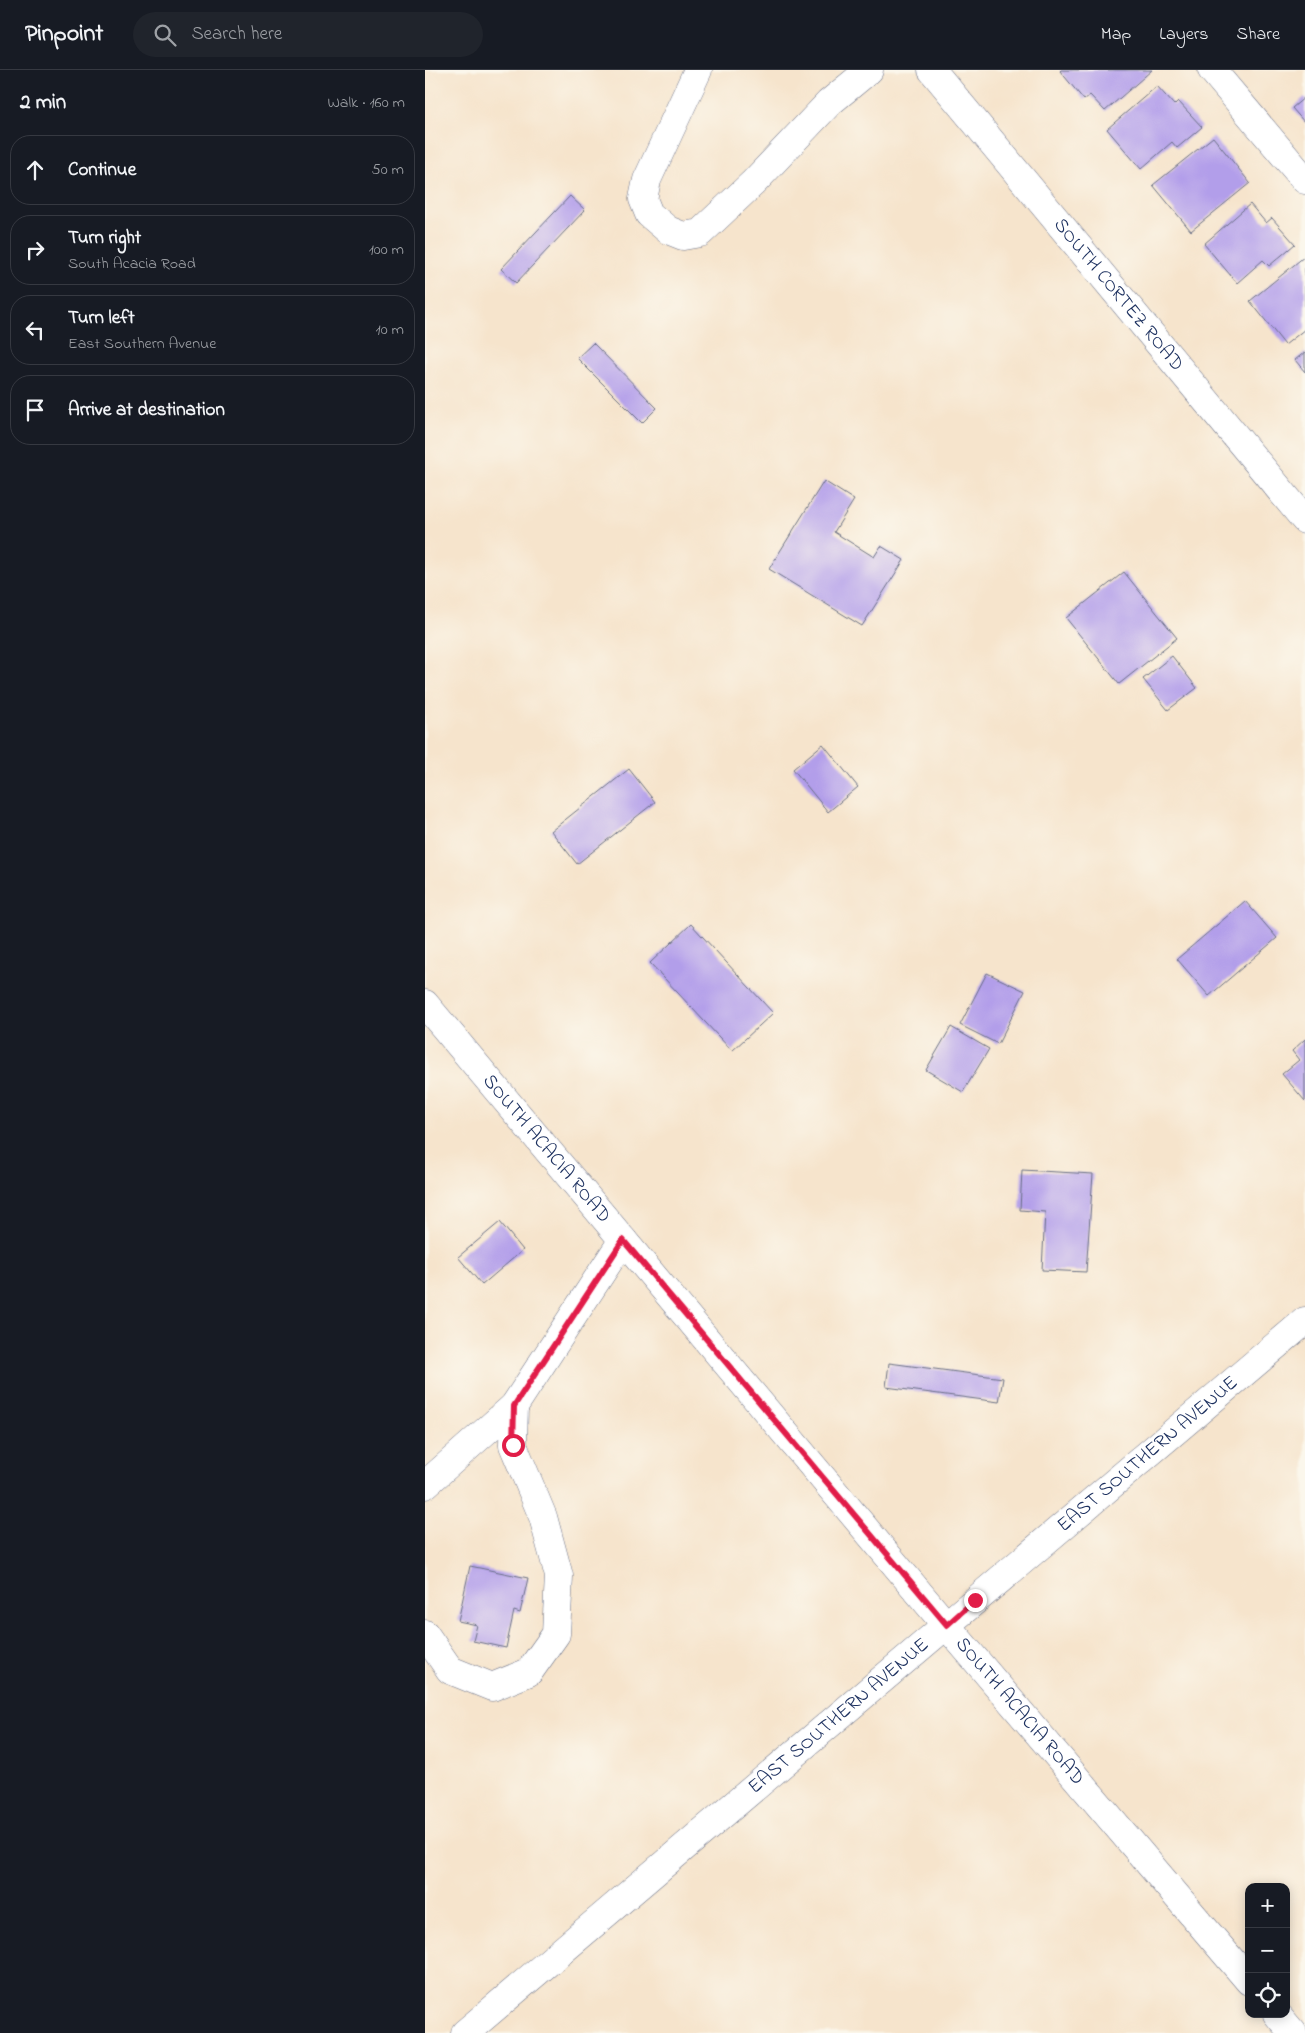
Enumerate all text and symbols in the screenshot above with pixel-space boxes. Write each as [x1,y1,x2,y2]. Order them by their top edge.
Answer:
search box [133,12,483,57]
text: Pinpoint [25,17,103,52]
icon: search [151,21,179,49]
text: Search here [191,21,282,48]
text: Map [1101,22,1131,48]
text: Layers [1159,22,1209,48]
text: Share [1237,22,1280,48]
text: 2 min [20,88,66,118]
text: Walk · 160 m [327,91,405,115]
icon: ahead [21,156,49,184]
text: Continue [68,157,136,184]
text: 50 m [372,158,404,182]
street label: SOUTH CORTEZ ROAD [1046,212,1191,378]
text: Turn right [68,225,141,252]
icon: right [21,236,49,264]
text: 100 m [369,238,404,262]
text: South Acacia Road [68,252,196,276]
text: Turn left [68,305,135,332]
icon: left [21,316,49,344]
text: 10 m [376,318,404,342]
text: East Southern Avenue [68,332,216,356]
icon: arrive [21,396,49,424]
text: Arrive at destination [68,397,225,424]
street label: SOUTH ACACIA ROAD [475,1068,618,1230]
street label: EAST SOUTHERN AVENUE [1051,1369,1245,1539]
route start [502,1434,525,1457]
route end [964,1589,987,1612]
street label: EAST SOUTHERN AVENUE [742,1631,936,1801]
street label: SOUTH ACACIA ROAD [948,1631,1091,1792]
map controls [1245,1883,1290,2018]
button: + [1245,1883,1290,1928]
button: − [1245,1928,1290,1973]
button: locate [1245,1973,1290,2018]

